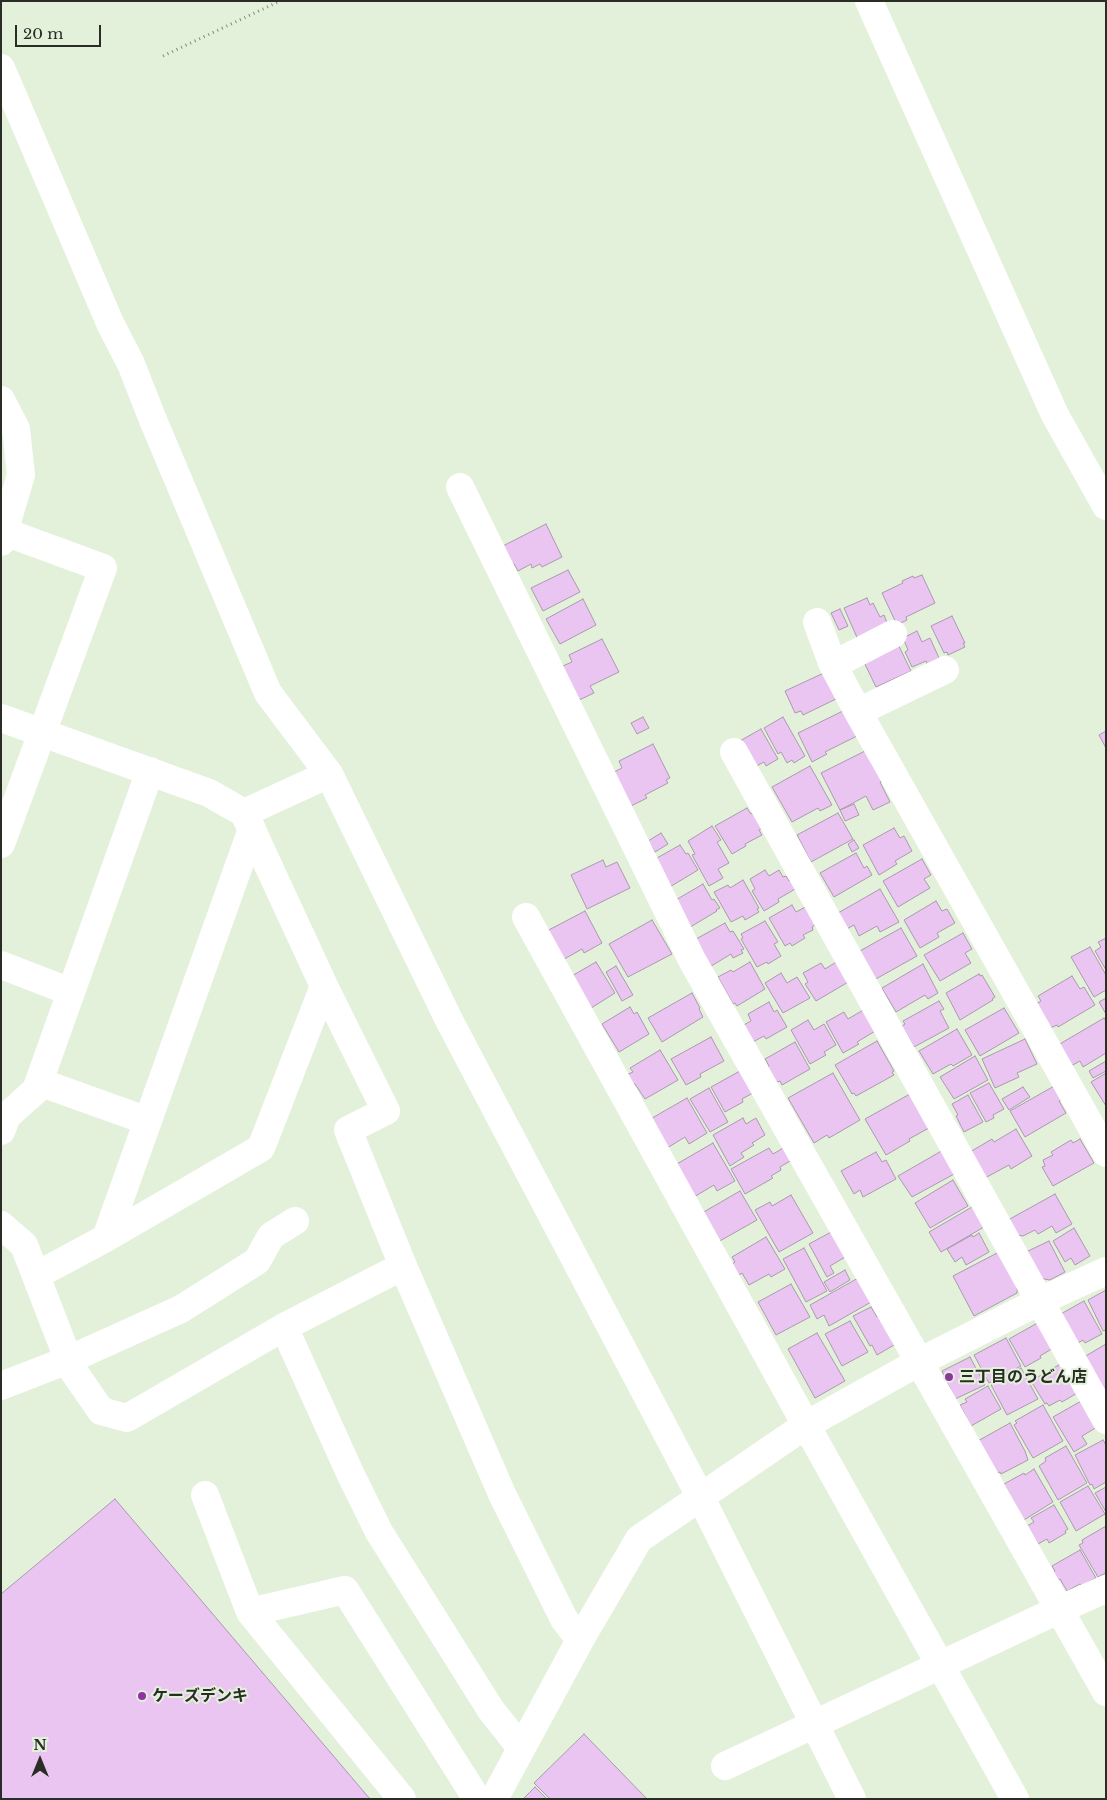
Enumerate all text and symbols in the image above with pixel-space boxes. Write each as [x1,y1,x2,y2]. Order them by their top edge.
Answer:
scale bar [18,15,104,47]
text: 20 m [23,24,63,43]
place label: 三丁目のうどん店 [959,1367,1087,1387]
marker: 三丁目のうどん店 [943,1371,955,1383]
place label: ケーズデンキ [152,1686,248,1706]
marker: ケーズデンキ [136,1690,148,1702]
north arrow [15,1735,65,1785]
text: N [33,1736,47,1754]

